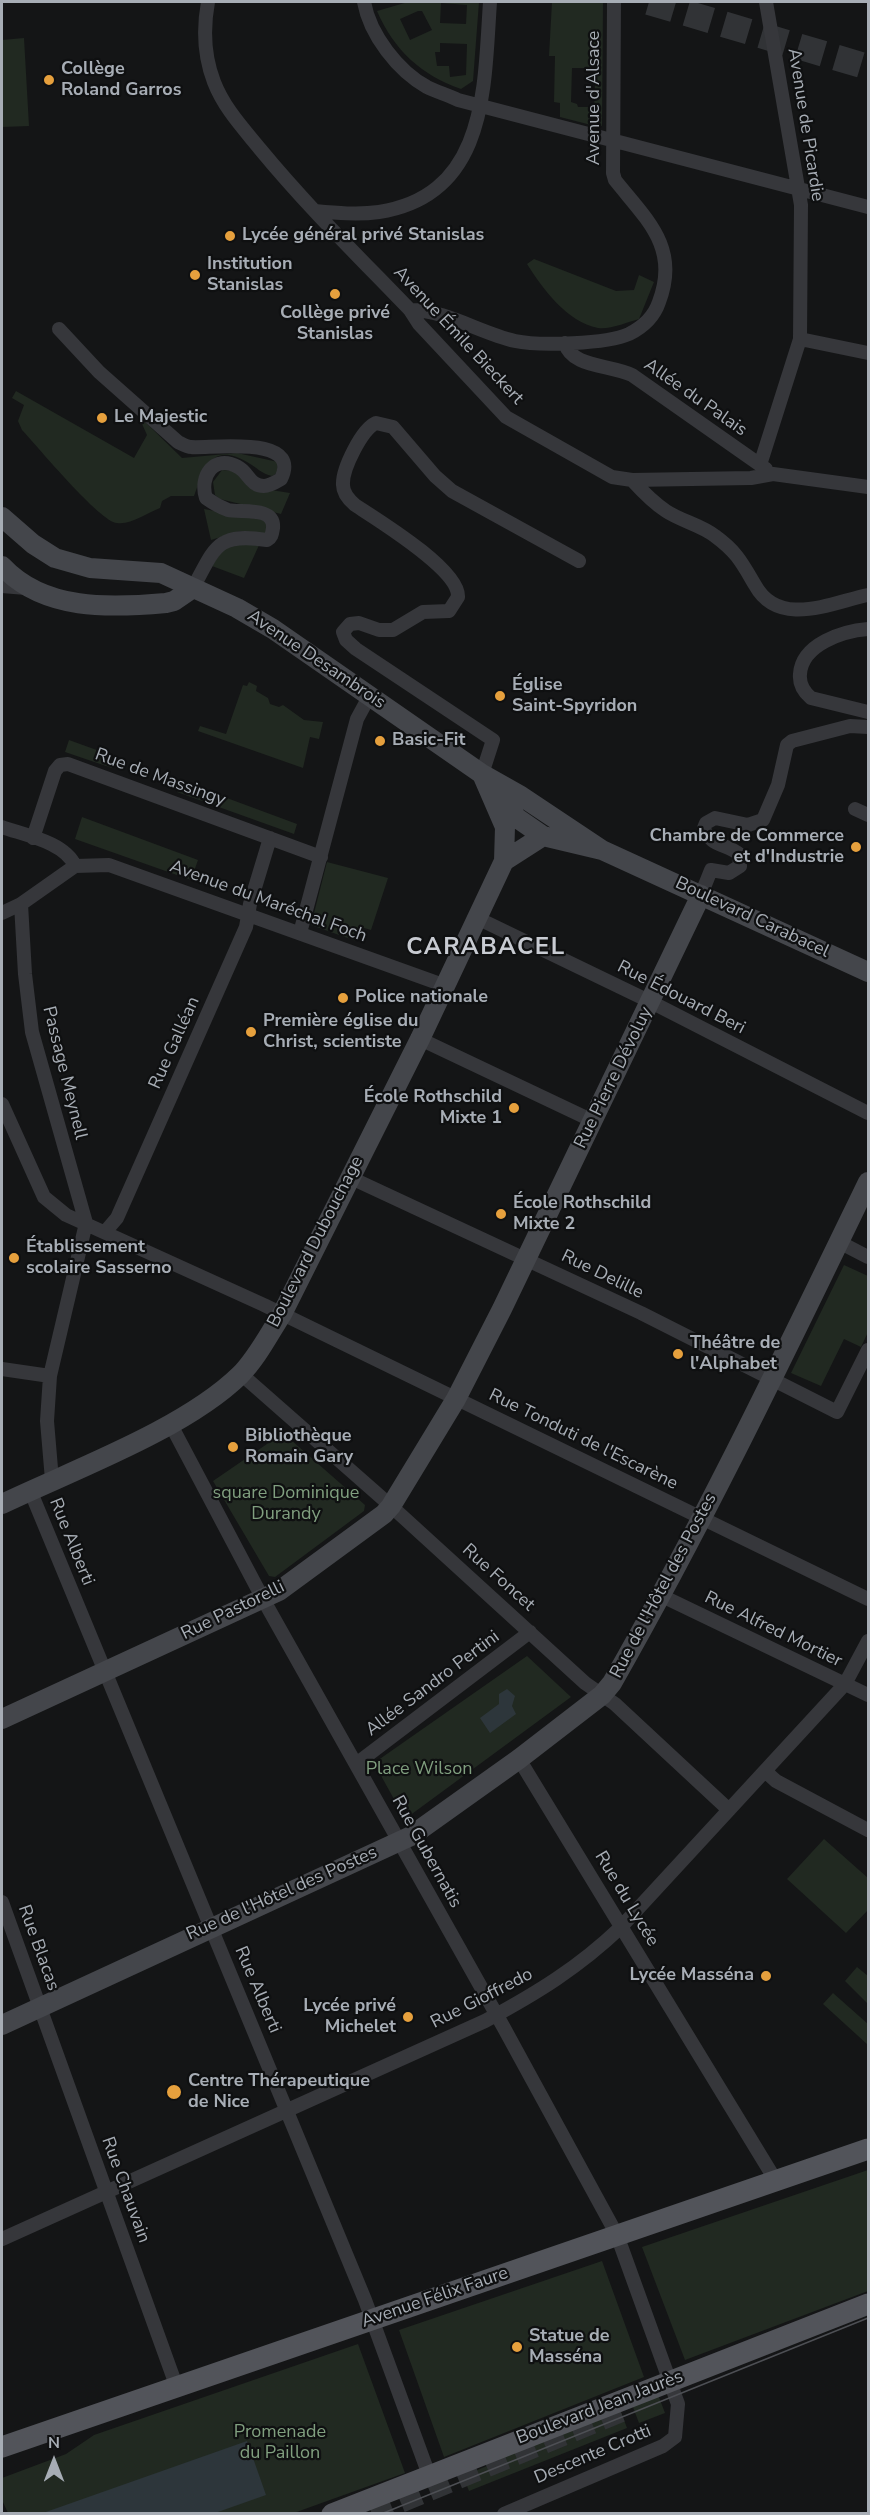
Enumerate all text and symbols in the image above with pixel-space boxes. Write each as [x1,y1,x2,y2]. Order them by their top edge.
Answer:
street label: Avenue d'Alsace [584,31,606,165]
street label: Avenue de Picardie [782,47,828,203]
place label: Collège Roland Garros [61,59,181,101]
marker: Collège Roland Garros [42,73,56,87]
place label: Lycée général privé Stanislas [242,225,484,247]
marker: Lycée général privé Stanislas [223,229,237,243]
place label: Institution Stanislas [207,254,293,296]
street label: Avenue Émile Bieckert [388,262,528,410]
marker: Institution Stanislas [188,268,202,282]
marker: Collège privé Stanislas [328,287,342,301]
place label: Collège privé Stanislas [280,303,390,346]
street label: Allée du Palais [639,354,751,442]
place label: Le Majestic [114,407,207,429]
marker: Le Majestic [95,411,109,425]
street label: Avenue Desambrois [243,606,389,714]
place label: Église Saint-Spyridon [512,675,637,718]
marker: Église Saint-Spyridon [493,689,507,703]
place label: Basic-Fit [392,730,465,752]
marker: Basic-Fit [373,734,387,748]
street label: Rue de Massingy [92,744,228,812]
place label: Chambre de Commerce et d'Industrie [650,826,844,868]
marker: Chambre de Commerce et d'Industrie [849,840,863,854]
street label: Avenue du Maréchal Foch [167,856,369,948]
street label: Boulevard Carabacel [672,873,832,963]
district label: CARABACEL [406,934,566,962]
street label: Rue Édouard Beri [613,956,749,1040]
place label: Police nationale [355,987,488,1009]
marker: Police nationale [336,991,350,1005]
street label: Rue Galléan [145,993,205,1093]
street label: Passage Meynell [37,1004,91,1142]
street label: Rue Pierre Dévoluy [570,1004,658,1152]
place label: Première église du Christ, scientiste [263,1011,418,1054]
marker: Première église du Christ, scientiste [244,1025,258,1039]
place label: École Rothschild Mixte 1 [364,1087,502,1130]
marker: École Rothschild Mixte 1 [507,1101,521,1115]
street label: Boulevard Dubouchage [263,1153,369,1331]
place label: École Rothschild Mixte 2 [513,1193,651,1236]
marker: École Rothschild Mixte 2 [494,1207,508,1221]
place label: Établissement scolaire Sasserno [26,1237,172,1280]
street label: Rue Delille [557,1246,647,1304]
marker: Établissement scolaire Sasserno [7,1251,21,1265]
place label: Théâtre de l'Alphabet [690,1333,780,1376]
marker: Théâtre de l'Alphabet [671,1347,685,1361]
street label: Rue Tonduti de l'Escarène [485,1385,681,1495]
place label: Bibliothèque Romain Gary [245,1426,353,1468]
marker: Bibliothèque Romain Gary [226,1440,240,1454]
park label: square Dominique Durandy [213,1483,359,1526]
street label: Rue de l'Hôtel des Postes [606,1490,722,1682]
street label: Rue Alberti [44,1495,98,1589]
street label: Rue Foncet [457,1540,539,1616]
street label: Rue Pastorelli [178,1577,288,1645]
street label: Rue Alfred Mortier [701,1587,845,1673]
street label: Allée Sandro Pertini [362,1627,504,1741]
park label: Place Wilson [366,1759,472,1781]
street label: Rue Gubernatis [386,1792,466,1912]
street label: Rue de l'Hôtel des Postes [183,1842,381,1946]
street label: Rue du Lycée [589,1848,663,1950]
street label: Rue Blacas [12,1902,64,1994]
street label: Rue Alberti [229,1943,285,2037]
street label: Rue Gioffredo [427,1964,537,2034]
place label: Lycée Masséna [630,1965,754,1987]
marker: Lycée Masséna [759,1969,773,1983]
place label: Lycée privé Michelet [303,1996,396,2038]
marker: Lycée privé Michelet [401,2010,415,2024]
place label: Centre Thérapeutique de Nice [188,2071,370,2114]
marker: Centre Thérapeutique de Nice [165,2083,183,2101]
street label: Rue Chauvain [96,2134,154,2246]
street label: Avenue Félix Faure [359,2263,511,2333]
place label: Statue de Masséna [529,2326,610,2368]
marker: Statue de Masséna [510,2340,524,2354]
street label: Boulevard Jean Jaurès [514,2366,686,2450]
street label: Descente Crotti [531,2421,655,2489]
park label: Promenade du Paillon [234,2422,326,2464]
north arrow [24,2431,84,2491]
text: N [48,2432,60,2454]

